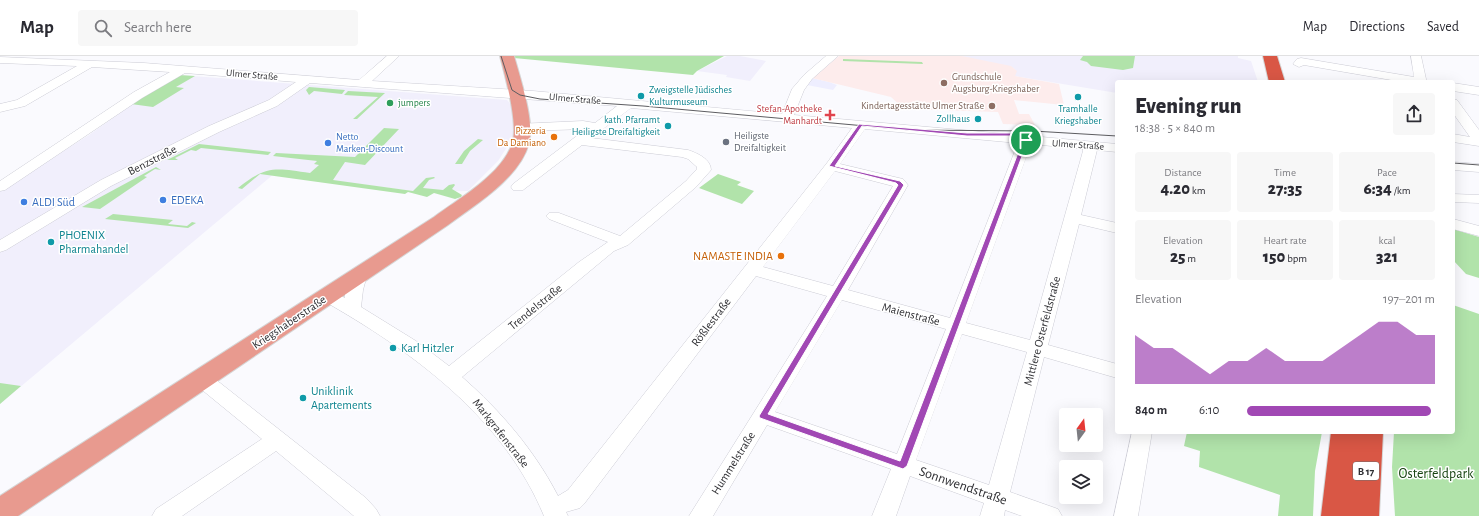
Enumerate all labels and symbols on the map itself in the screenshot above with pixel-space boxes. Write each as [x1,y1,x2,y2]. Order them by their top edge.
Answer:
street label: Ulmer Straße [226,68,279,82]
place label: Grundschule Augsburg-Kriegshaber [952,72,1040,94]
marker: Grundschule Augsburg-Kriegshaber [939,78,949,88]
place label: Zweigstelle Jüdisches Kulturmuseum [649,85,732,107]
marker: Zweigstelle Jüdisches Kulturmuseum [636,91,646,101]
street label: Ulmer Straße [549,92,602,106]
marker: Tramhalle Kriegshaber [1073,92,1083,102]
marker: jumpers [385,98,395,108]
place label: jumpers [398,98,431,108]
place label: Kindertagesstätte Ulmer Straße [861,101,984,111]
marker: Kindertagesstätte Ulmer Straße [987,101,997,111]
place label: Stefan-Apotheke Manhardt [757,104,823,126]
place label: Tramhalle Kriegshaber [1055,104,1102,126]
marker: Stefan-Apotheke Manhardt [825,110,835,120]
place label: Zollhaus [937,114,970,124]
marker: Zollhaus [973,114,983,124]
place label: kath. Pfarramt Heiligste Dreifaltigkeit [572,115,661,137]
marker: kath. Pfarramt Heiligste Dreifaltigkeit [663,121,673,131]
pin [1009,123,1043,157]
place label: Pizzeria Da Damiano [497,126,546,148]
place label: Heiligste Dreifaltigkeit [734,131,787,153]
place label: Netto Marken-Discount [336,132,404,154]
marker: Pizzeria Da Damiano [549,132,559,142]
marker: Heiligste Dreifaltigkeit [721,137,731,147]
marker: Netto Marken-Discount [323,138,333,148]
street label: Ulmer Straße [1052,138,1105,152]
street label: Benzstraße [126,143,178,177]
place label: EDEKA [171,194,204,206]
marker: EDEKA [158,195,168,205]
place label: ALDI Süd [32,196,75,208]
marker: ALDI Süd [19,197,29,207]
place label: PHOENIX Pharmahandel [59,229,129,255]
marker: PHOENIX Pharmahandel [46,237,56,247]
place label: NAMASTE INDIA [693,250,773,262]
marker: NAMASTE INDIA [776,251,786,261]
street label: Mittlere Osterfeldstraße [1022,275,1062,387]
street label: Trendelstraße [506,282,564,332]
street label: Kriegshaberstraße [250,293,328,351]
street label: Rößlestraße [689,296,733,348]
street label: Maienstraße [881,301,941,327]
place label: Karl Hitzler [401,342,454,354]
marker: Karl Hitzler [388,343,398,353]
place label: Uniklinik Apartements [311,385,372,411]
marker: Uniklinik Apartements [298,393,308,403]
street label: Markgrafenstraße [470,396,532,470]
north arrow [1059,408,1103,452]
street label: Hummelstraße [709,430,757,496]
road number: B 17 [1353,462,1379,480]
street label: Sonnwendstraße [917,464,1009,508]
park label: Osterfeldpark [1399,467,1474,481]

